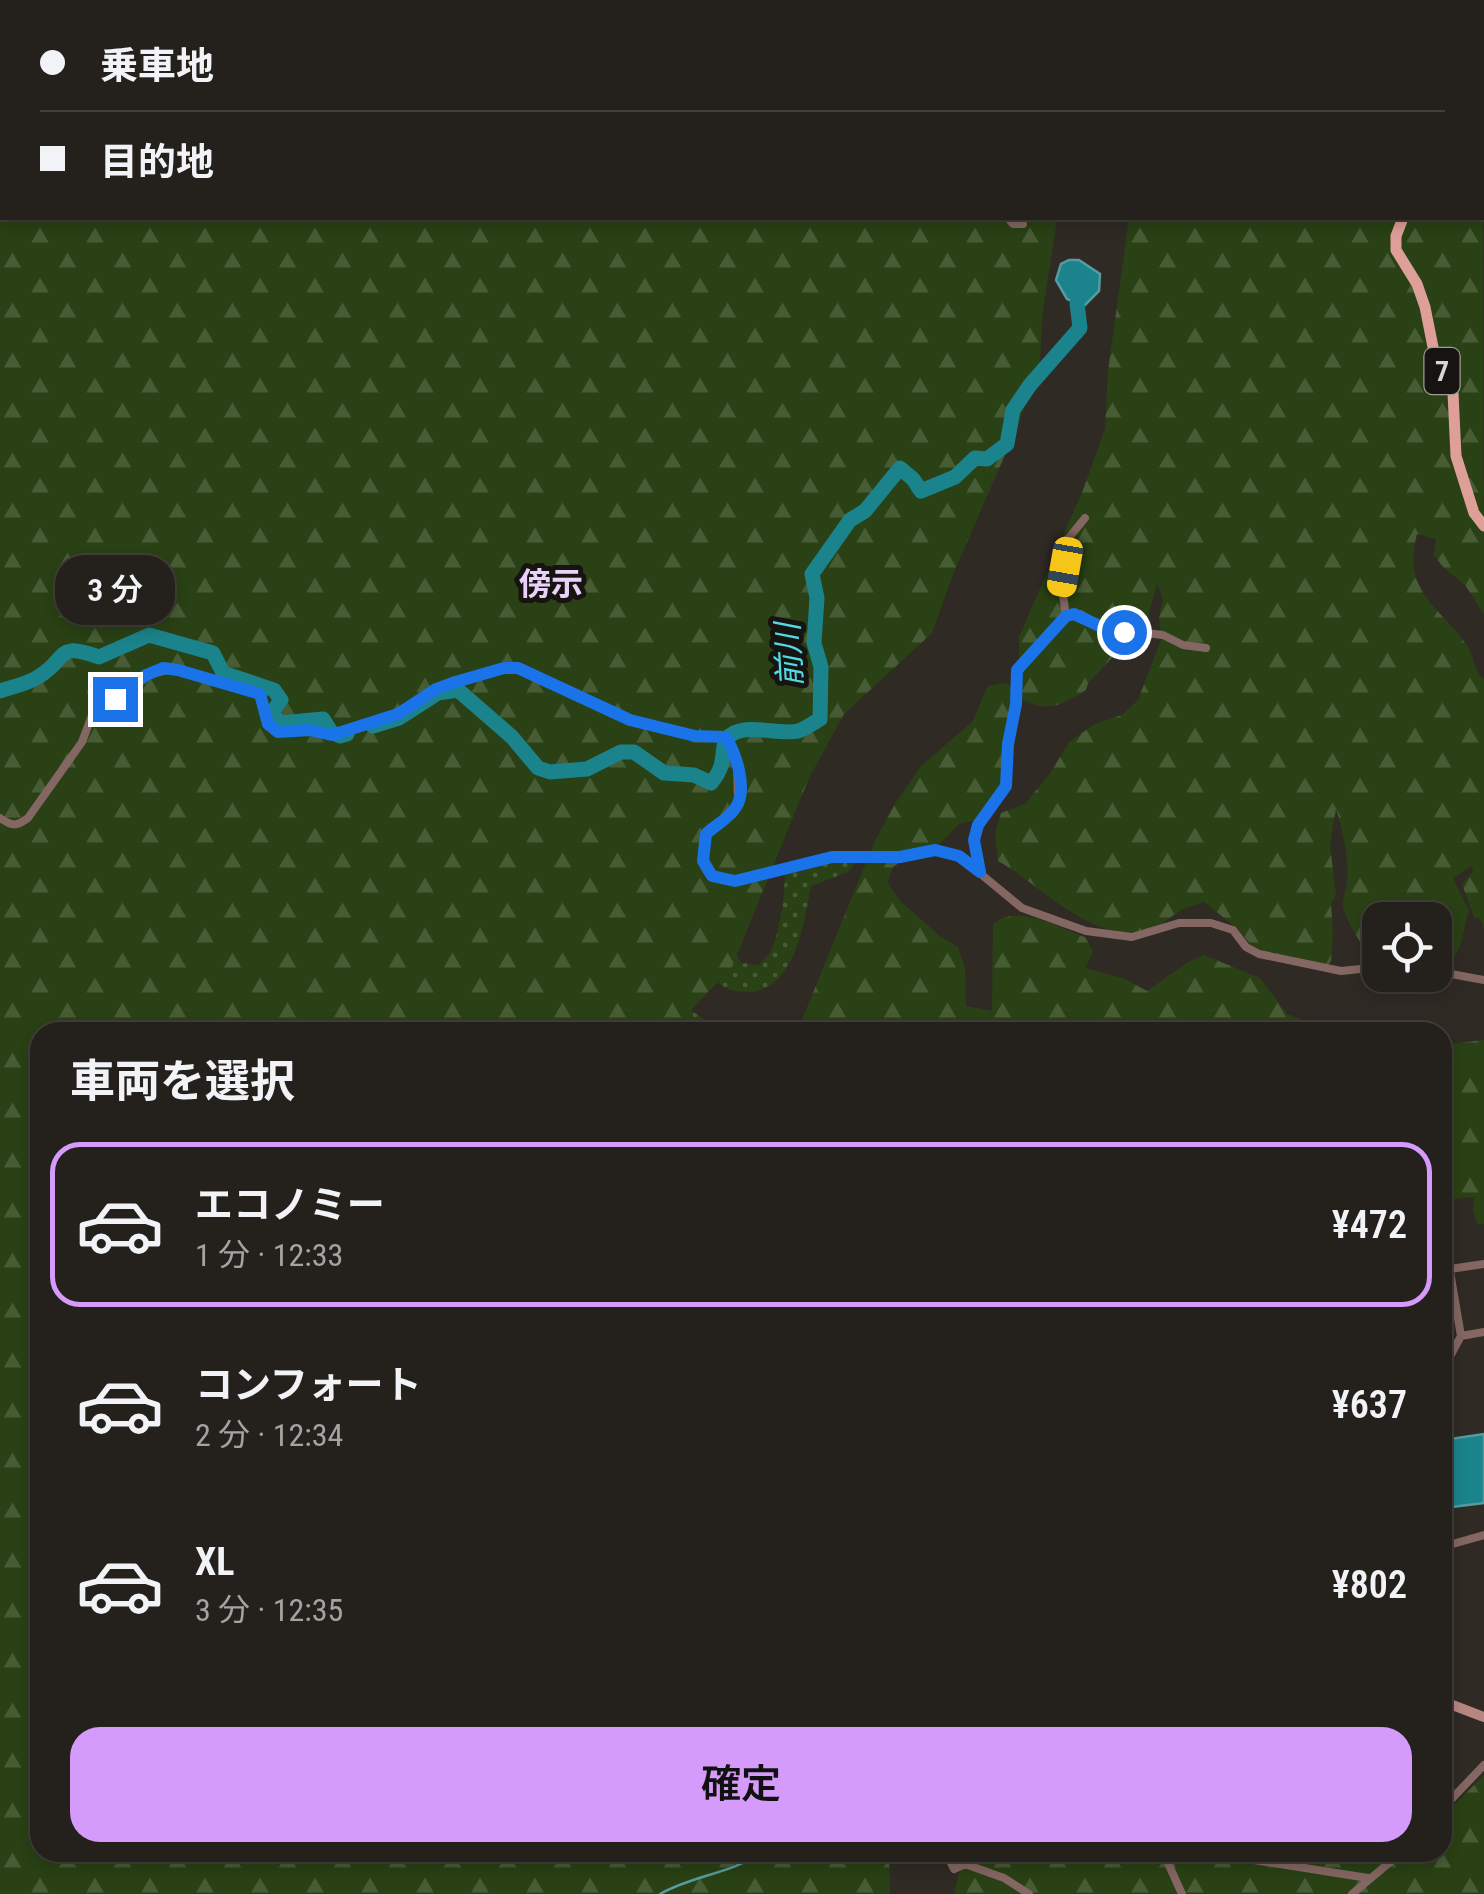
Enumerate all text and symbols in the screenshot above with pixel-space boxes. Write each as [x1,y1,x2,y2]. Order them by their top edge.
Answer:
text: 乗車地 [100,44,214,88]
text: 目的地 [100,140,214,184]
road number: 7 [1424,348,1460,394]
car [1045,535,1085,599]
callout: 3 分 [55,554,175,624]
district label: 傍示 [519,565,583,603]
text: 3 分 [87,571,143,609]
route start [1102,610,1147,655]
water label: 前川 [768,619,810,688]
route end [93,677,138,722]
map controls [1362,902,1452,992]
button: locate [1362,902,1452,992]
text: 車両を選択 [70,1055,295,1108]
icon: car [75,1180,165,1270]
text: エコノミー [195,1183,385,1227]
text: ¥472 [1332,1203,1407,1247]
text: 1 分 · 12:33 [195,1236,343,1274]
icon: car [75,1360,165,1450]
text: コンフォート [195,1363,422,1407]
text: ¥637 [1332,1383,1407,1427]
text: 2 分 · 12:34 [195,1416,343,1454]
icon: car [75,1540,165,1630]
text: XL [195,1540,234,1584]
text: ¥802 [1332,1563,1407,1607]
text: 3 分 · 12:35 [195,1591,343,1629]
button: 確定 [70,1727,1412,1842]

